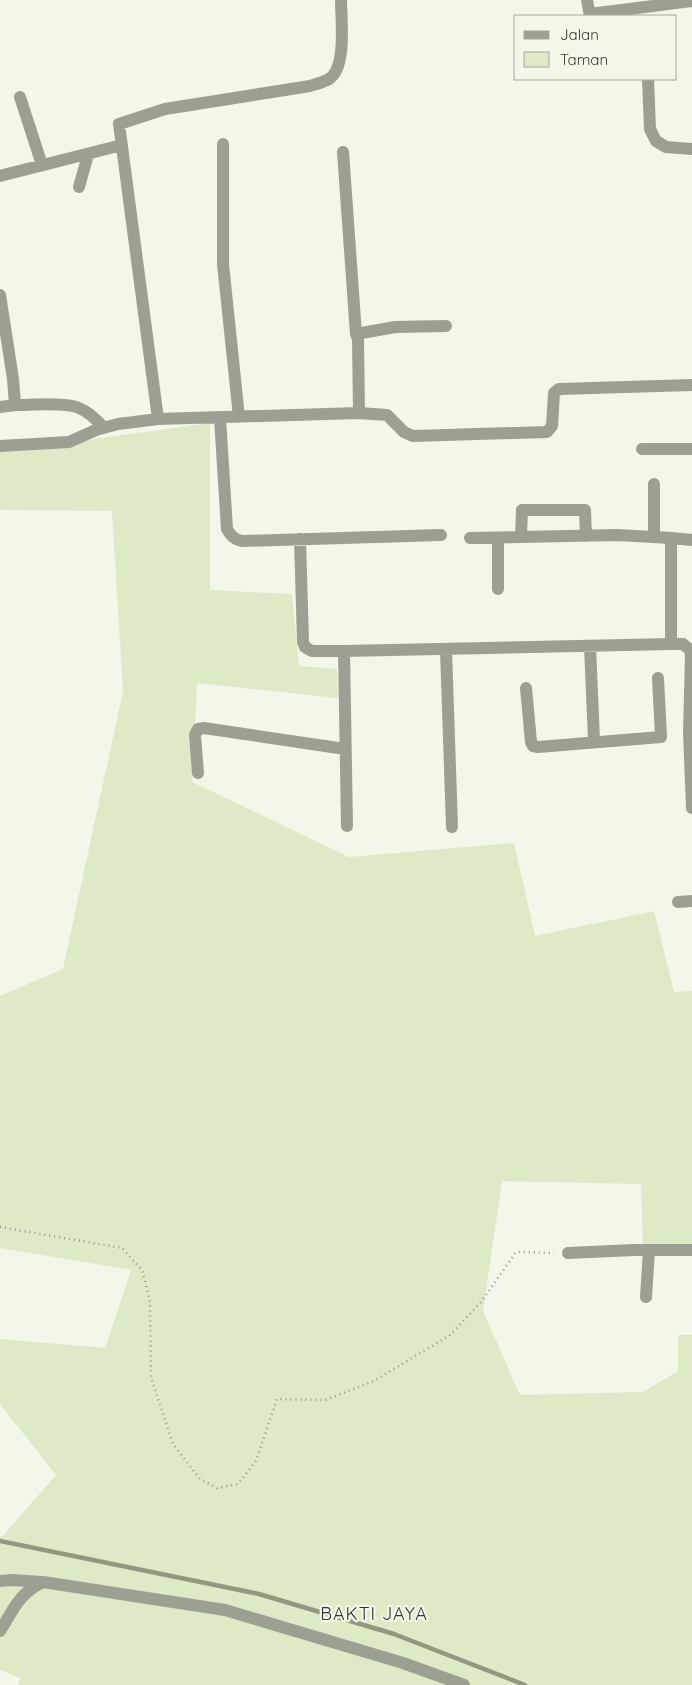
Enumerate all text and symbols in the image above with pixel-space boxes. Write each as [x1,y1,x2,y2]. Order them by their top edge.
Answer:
legend [514,15,677,80]
text: Jalan [560,25,599,44]
text: Taman [560,50,608,69]
district label: BAKTI JAYA [320,1602,428,1625]

